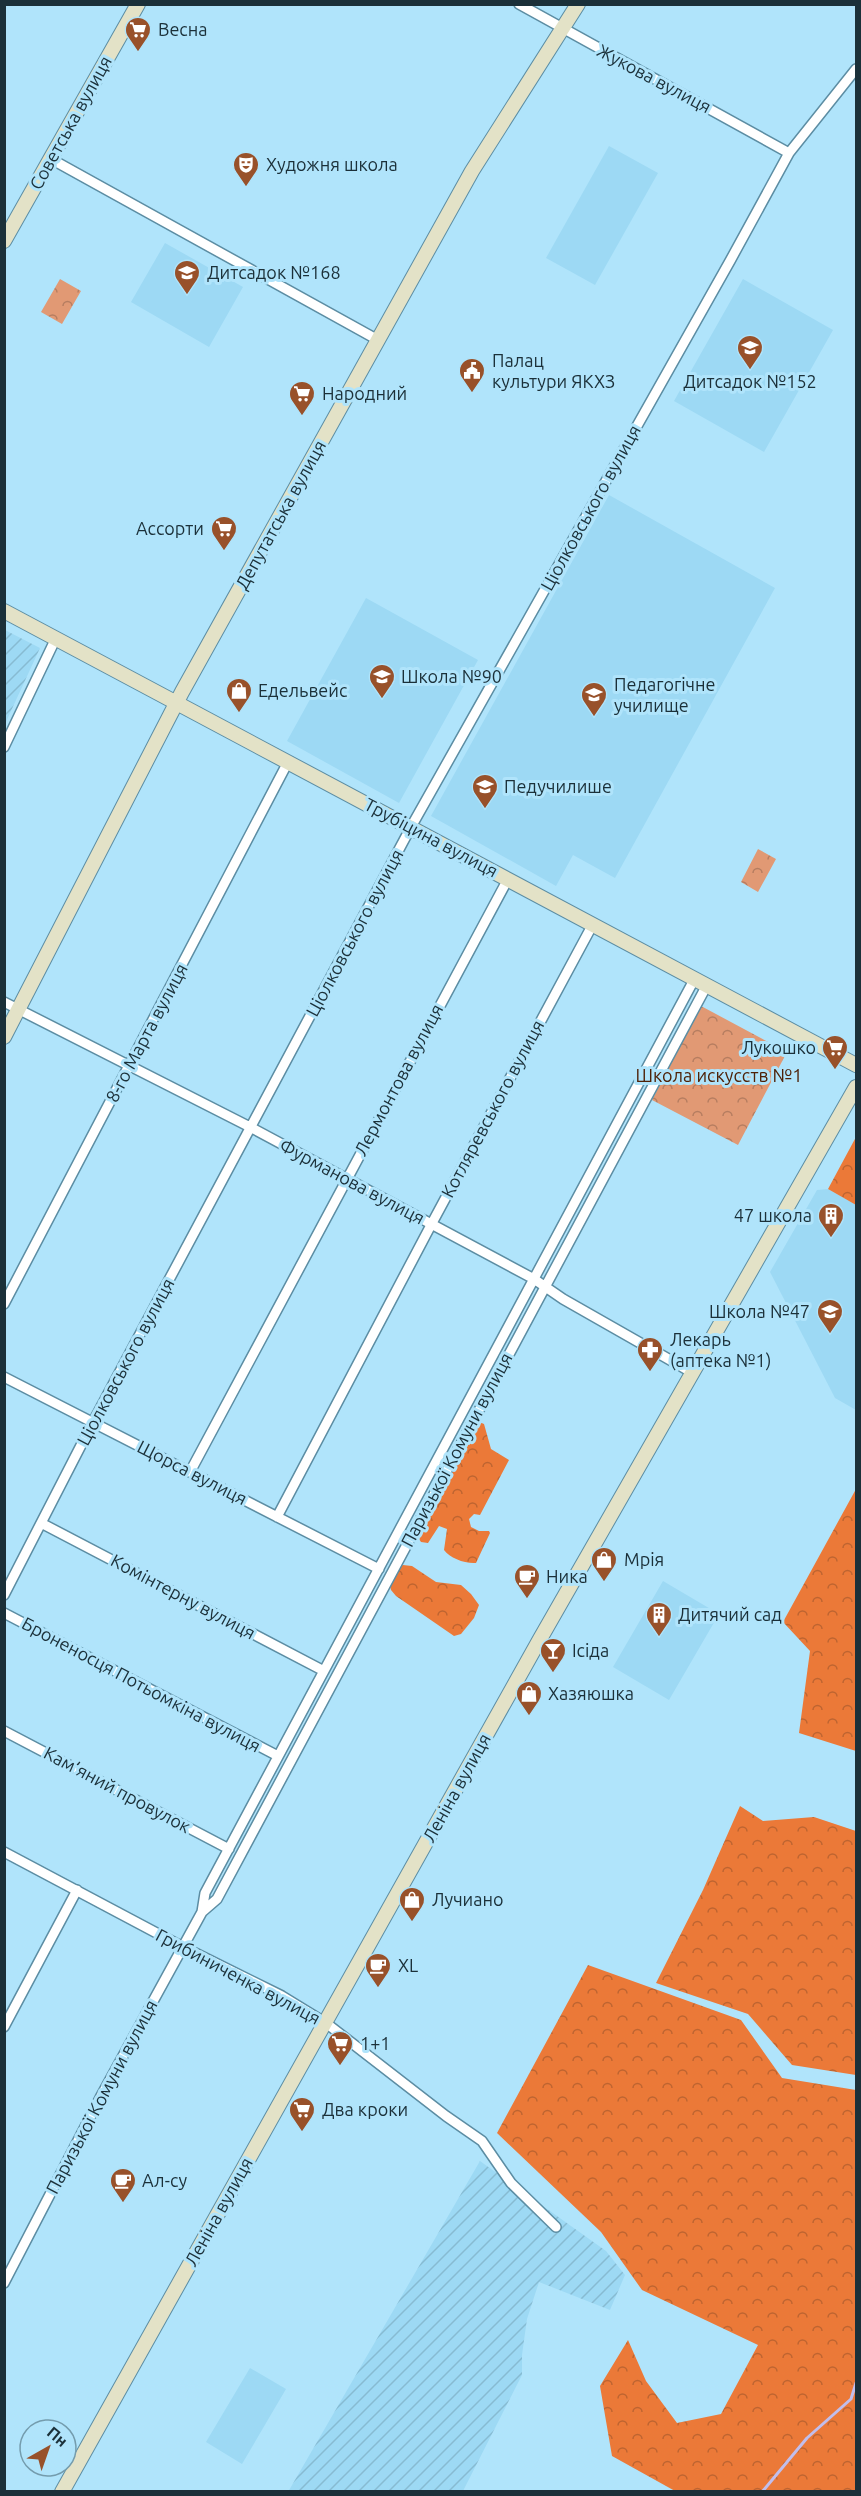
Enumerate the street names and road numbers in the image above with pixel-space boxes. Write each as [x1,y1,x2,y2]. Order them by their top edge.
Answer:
street label: Жукова вулиця [594,40,715,117]
street label: Советська вулиця [25,52,115,193]
street label: Ціолковського вулиця [536,421,644,594]
street label: Депутатська вулиця [231,437,329,592]
street label: Трубіцина вулиця [361,793,502,881]
street label: Ціолковського вулиця [302,846,407,1019]
street label: 8-го Марта вулиця [101,960,191,1105]
street label: Лермонтова вулиця [350,1000,447,1159]
street label: Котляревського вулиця [437,1016,547,1201]
street label: Фурманова вулиця [277,1134,428,1228]
street label: Ціолковського вулиця [73,1275,178,1448]
street label: Паризької Комуни вулиця [396,1349,516,1550]
street label: Щорса вулиця [134,1436,251,1508]
street label: Комінтерну вулиця [108,1550,259,1643]
street label: Броненосця Потьомкіна вулиця [19,1613,264,1756]
street label: Леніна вулиця [418,1730,494,1845]
street label: Кам’яний провулок [41,1742,194,1836]
street label: Грибиниченка вулиця [153,1924,324,2028]
street label: Паризької Комуни вулиця [41,1996,161,2197]
street label: Леніна вулиця [180,2154,256,2269]

